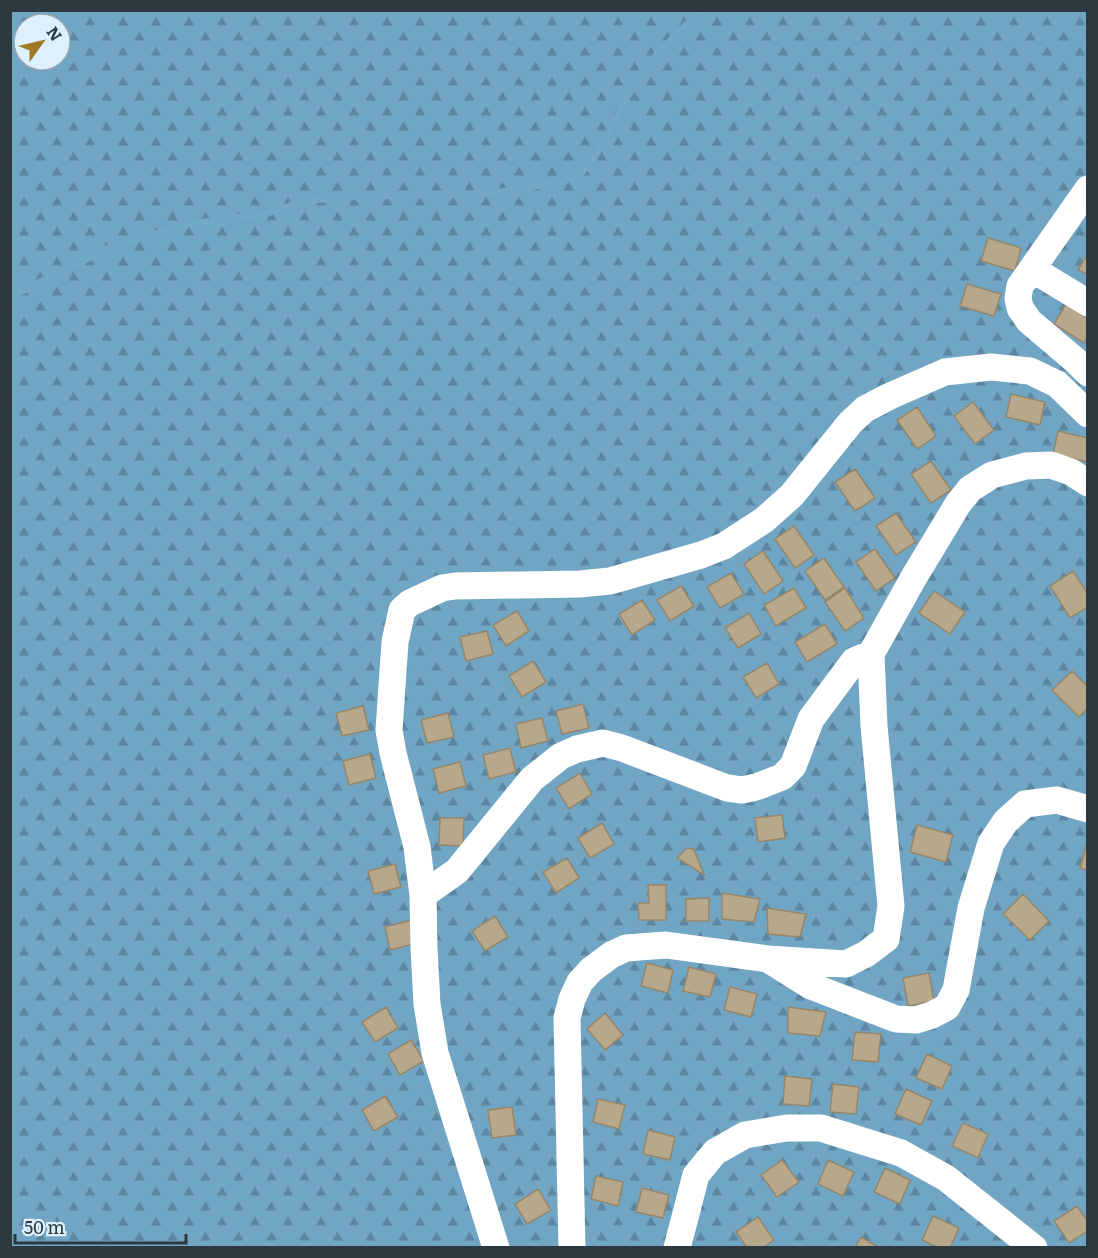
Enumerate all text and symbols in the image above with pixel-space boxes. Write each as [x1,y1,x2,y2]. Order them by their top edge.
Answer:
north arrow [12,12,72,72]
text: N [42,21,69,45]
scale bar [15,1207,186,1245]
text: 50 m [24,1213,65,1240]

